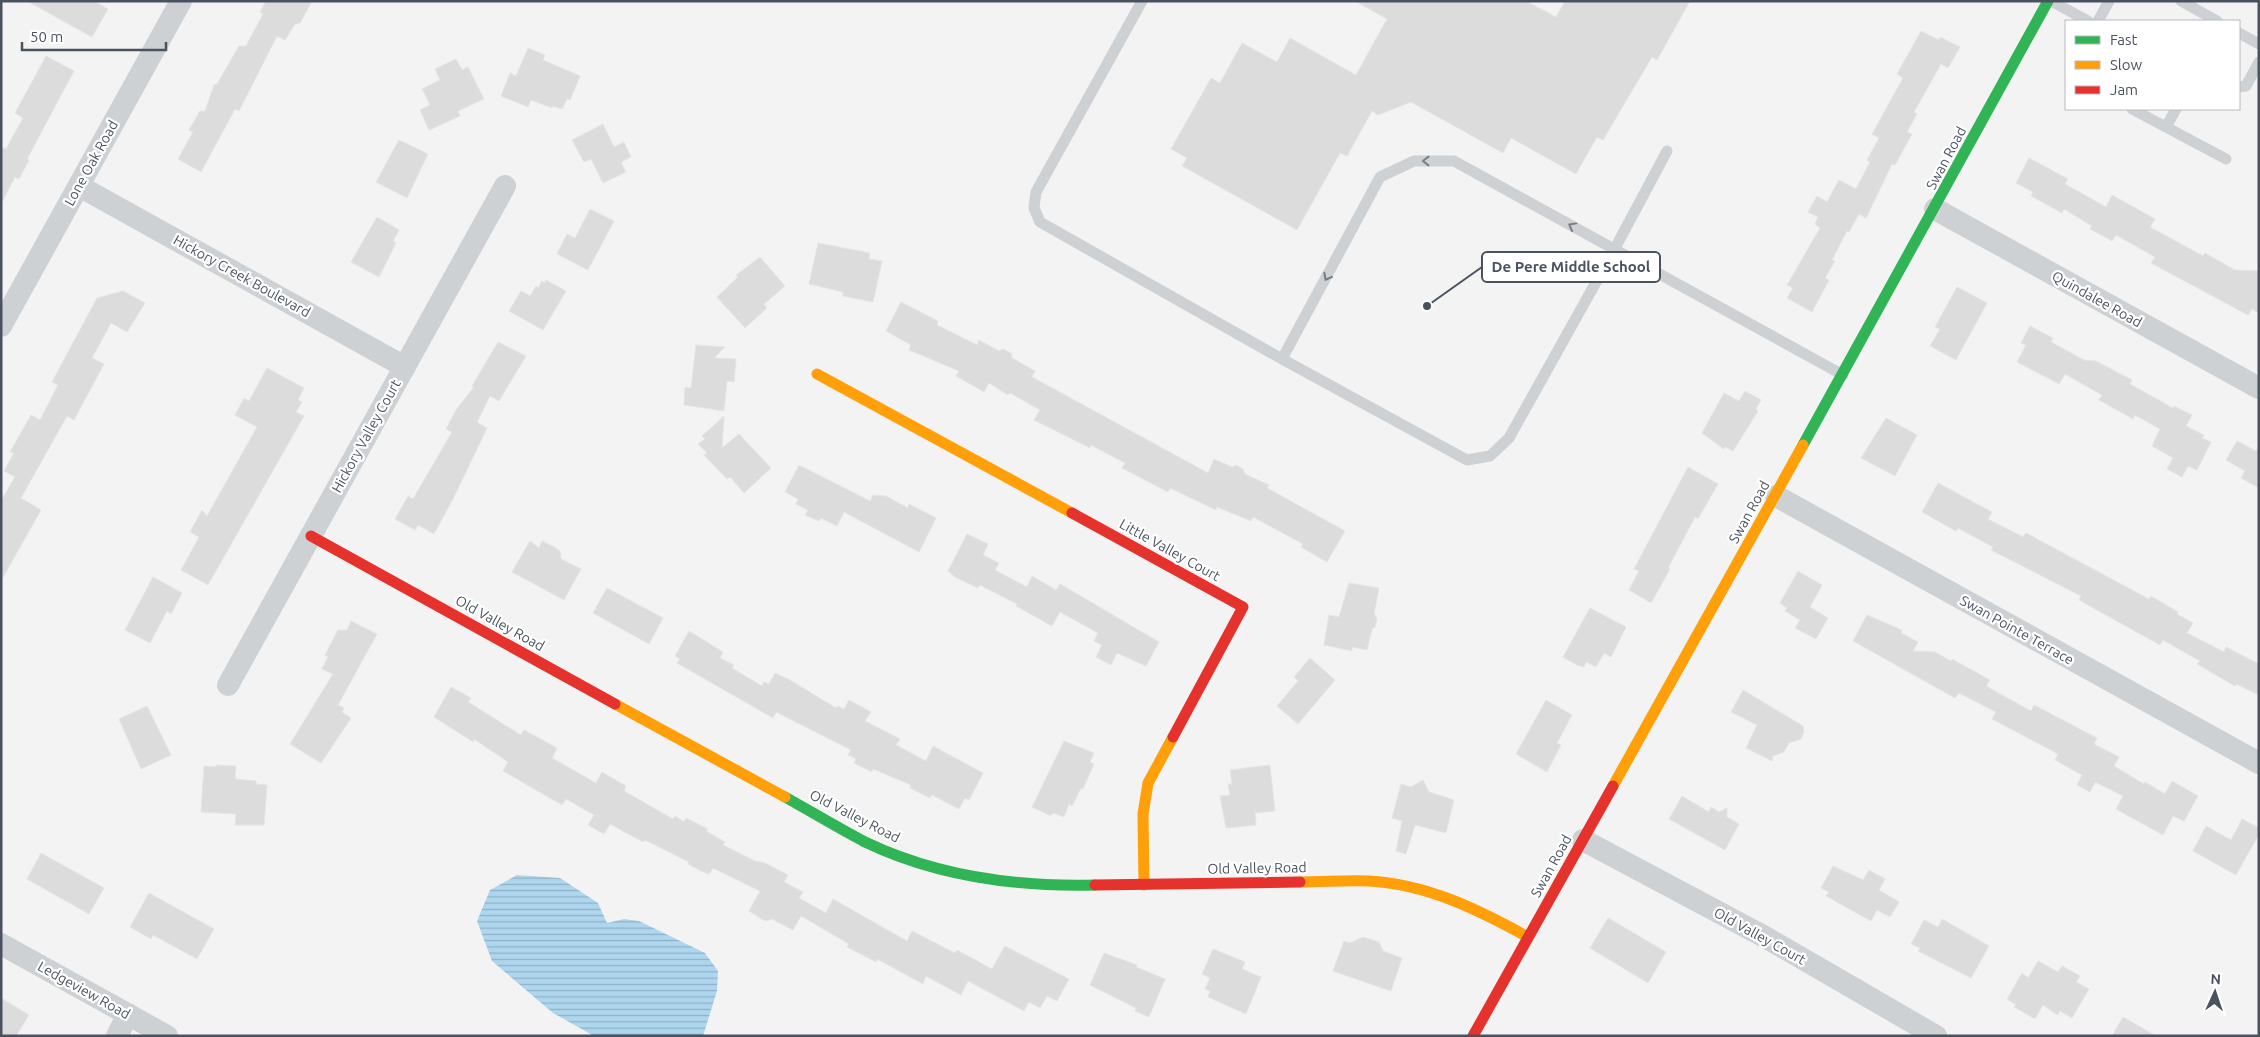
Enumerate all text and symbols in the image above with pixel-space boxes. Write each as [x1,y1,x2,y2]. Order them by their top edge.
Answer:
scale bar [22,20,166,52]
legend [2065,20,2240,110]
text: 50 m [30,28,63,45]
text: Fast [2110,31,2138,48]
text: Slow [2110,56,2143,73]
text: Jam [2110,81,2138,98]
street label: Lone Oak Road [61,118,121,208]
street label: Swan Road [1923,124,1969,192]
one-way arrow [1422,156,1430,166]
one-way arrow [1568,222,1577,232]
street label: Hickory Creek Boulevard [171,232,313,320]
callout: De Pere Middle School [1482,252,1660,282]
text: De Pere Middle School [1492,258,1651,275]
street label: Quindalee Road [2049,268,2145,330]
one-way arrow [1323,272,1333,281]
street label: Hickory Valley Court [328,376,404,495]
street label: Swan Road [1725,478,1773,546]
street label: Little Valley Court [1117,516,1224,585]
street label: Old Valley Road [453,592,547,654]
street label: Swan Pointe Terrace [1957,592,2077,668]
street label: Old Valley Road [807,786,903,846]
street label: Swan Road [1527,832,1575,900]
street label: Old Valley Road [1207,859,1307,877]
street label: Old Valley Court [1711,904,1809,968]
street label: Ledgeview Road [35,958,133,1022]
north arrow [2190,967,2240,1017]
text: N [2210,971,2221,987]

